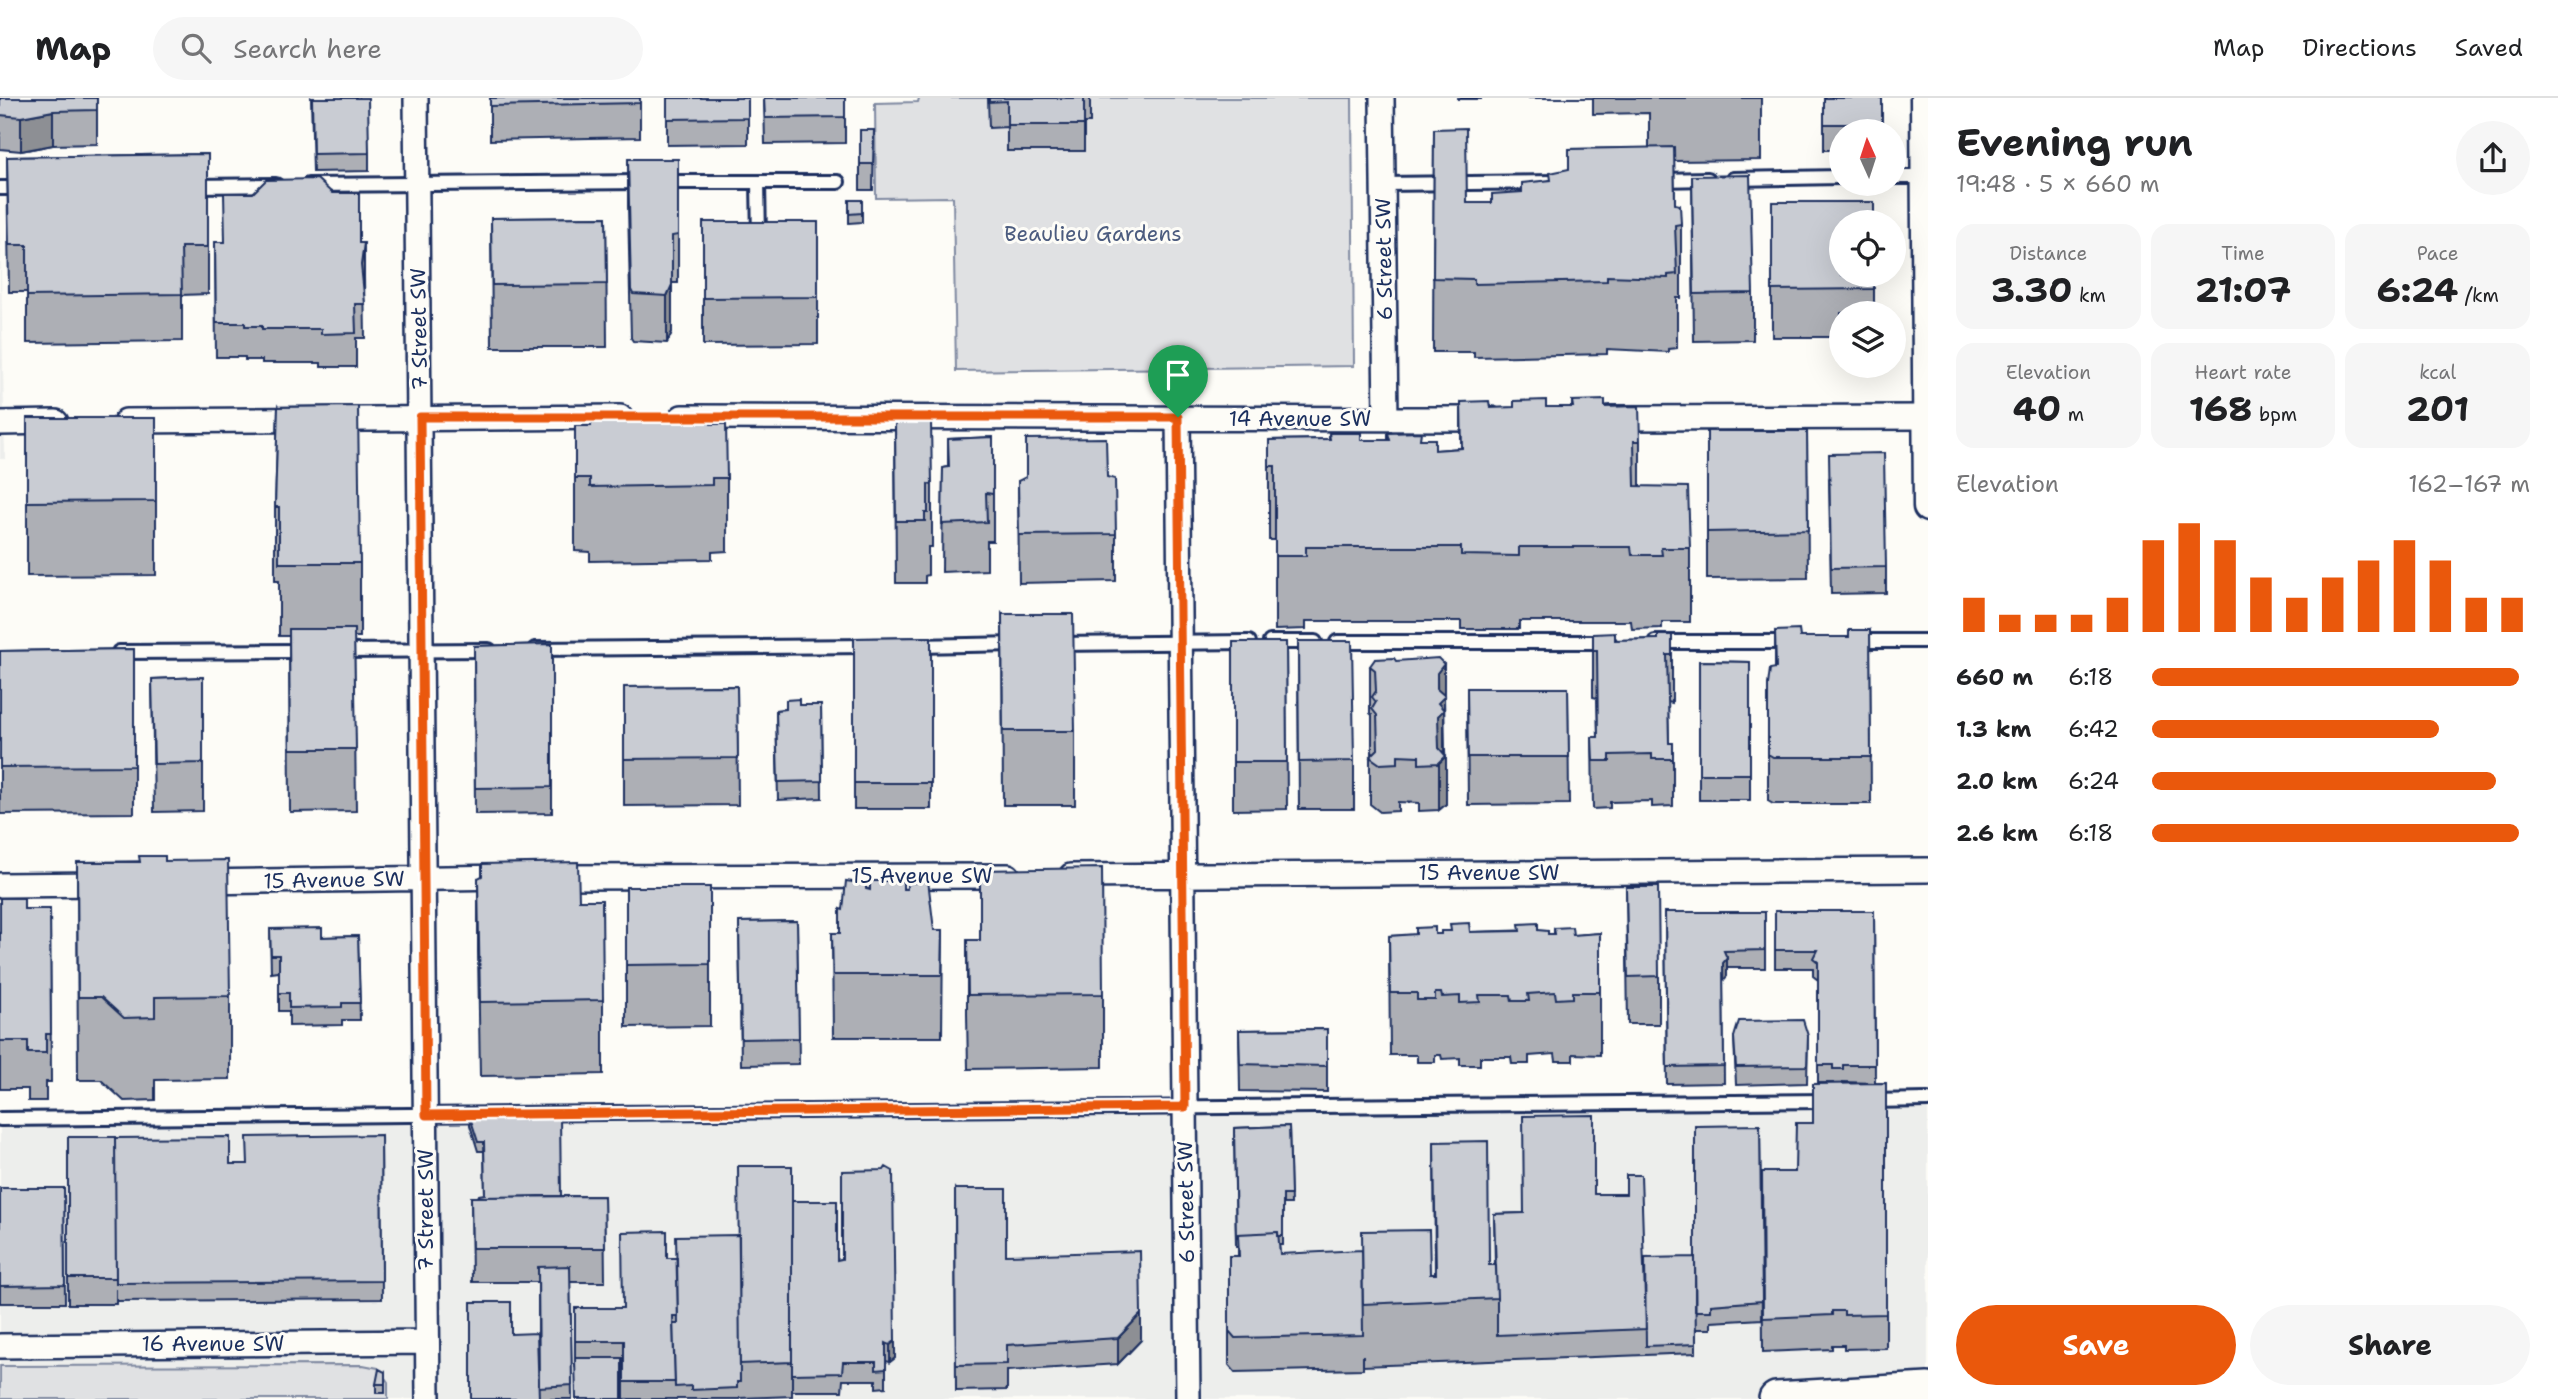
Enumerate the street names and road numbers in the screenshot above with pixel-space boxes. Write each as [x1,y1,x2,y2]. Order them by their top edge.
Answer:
street label: 6 Street SW [1369,197,1399,321]
street label: 7 Street SW [404,267,434,391]
street label: 14 Avenue SW [1229,405,1371,433]
street label: 15 Avenue SW [1418,859,1560,887]
street label: 15 Avenue SW [851,862,993,890]
street label: 15 Avenue SW [263,865,405,895]
street label: 6 Street SW [1171,1140,1201,1264]
street label: 7 Street SW [412,1149,440,1271]
street label: 16 Avenue SW [142,1330,284,1358]

